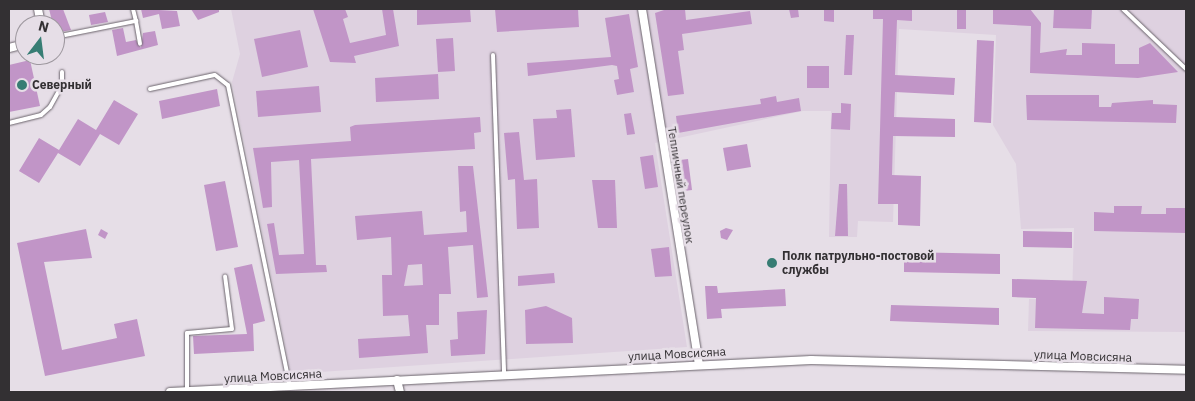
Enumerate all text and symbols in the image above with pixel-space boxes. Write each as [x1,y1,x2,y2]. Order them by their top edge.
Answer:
north arrow [15,15,65,65]
text: N [36,16,51,36]
place label: Северный [32,78,92,92]
marker: Северный [16,79,28,91]
street label: Тепличный переулок [665,125,697,245]
place label: Полк патрульно-постовой службы [782,249,934,277]
marker: Полк патрульно-постовой службы [766,257,778,269]
street label: улица Мовсисяна [628,344,726,364]
street label: улица Мовсисяна [1034,347,1132,365]
street label: улица Мовсисяна [224,366,322,386]

